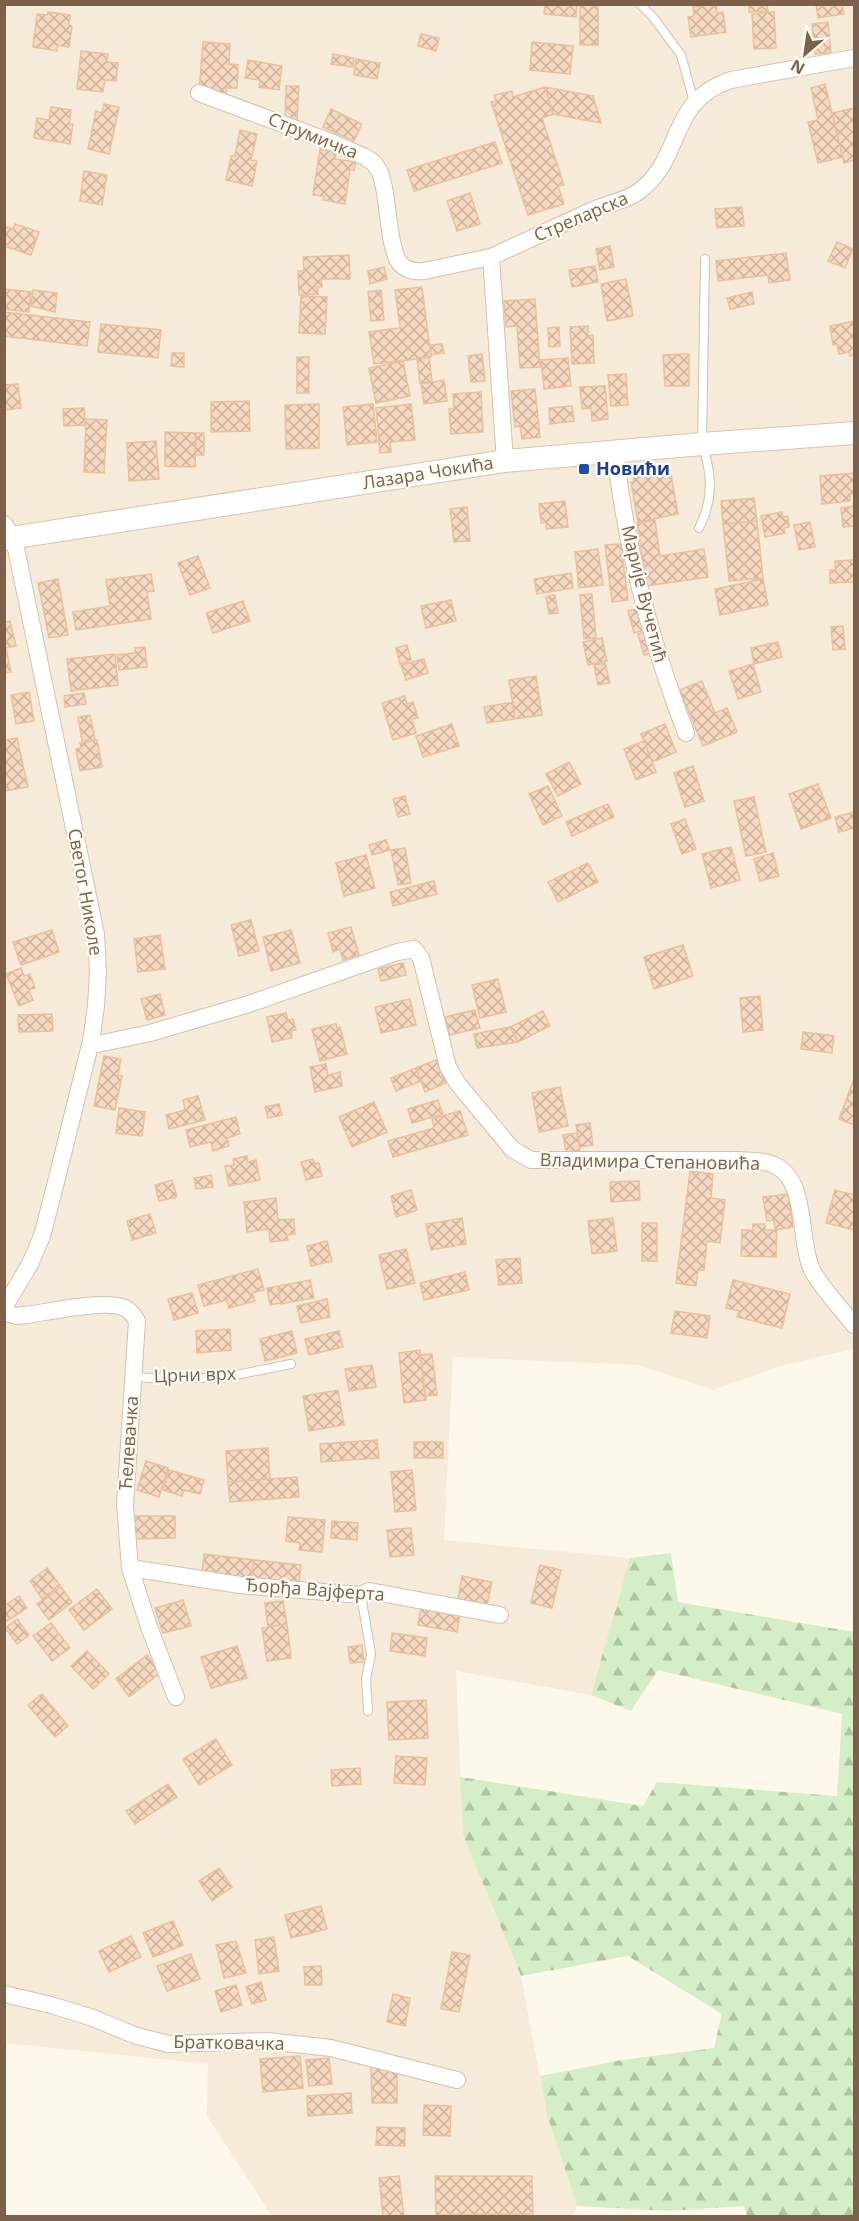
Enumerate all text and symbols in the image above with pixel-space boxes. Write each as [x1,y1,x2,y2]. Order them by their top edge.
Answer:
north arrow [775,24,835,84]
text: N [787,54,809,80]
street label: Струмичка [265,106,362,164]
street label: Стреларска [530,185,631,247]
street label: Лазара Чокића [361,450,495,494]
place label: Новићи [596,456,670,480]
marker: Новићи [577,462,591,476]
street label: Марије Вучетић [616,523,674,665]
street label: Светог Николе [63,826,109,957]
street label: Владимира Степановића [540,1147,760,1175]
street label: Црни врх [153,1361,237,1387]
street label: Ћелевачка [113,1395,143,1491]
street label: Ђорђа Вајферта [245,1572,385,1606]
street label: Братковачка [173,2029,285,2055]

